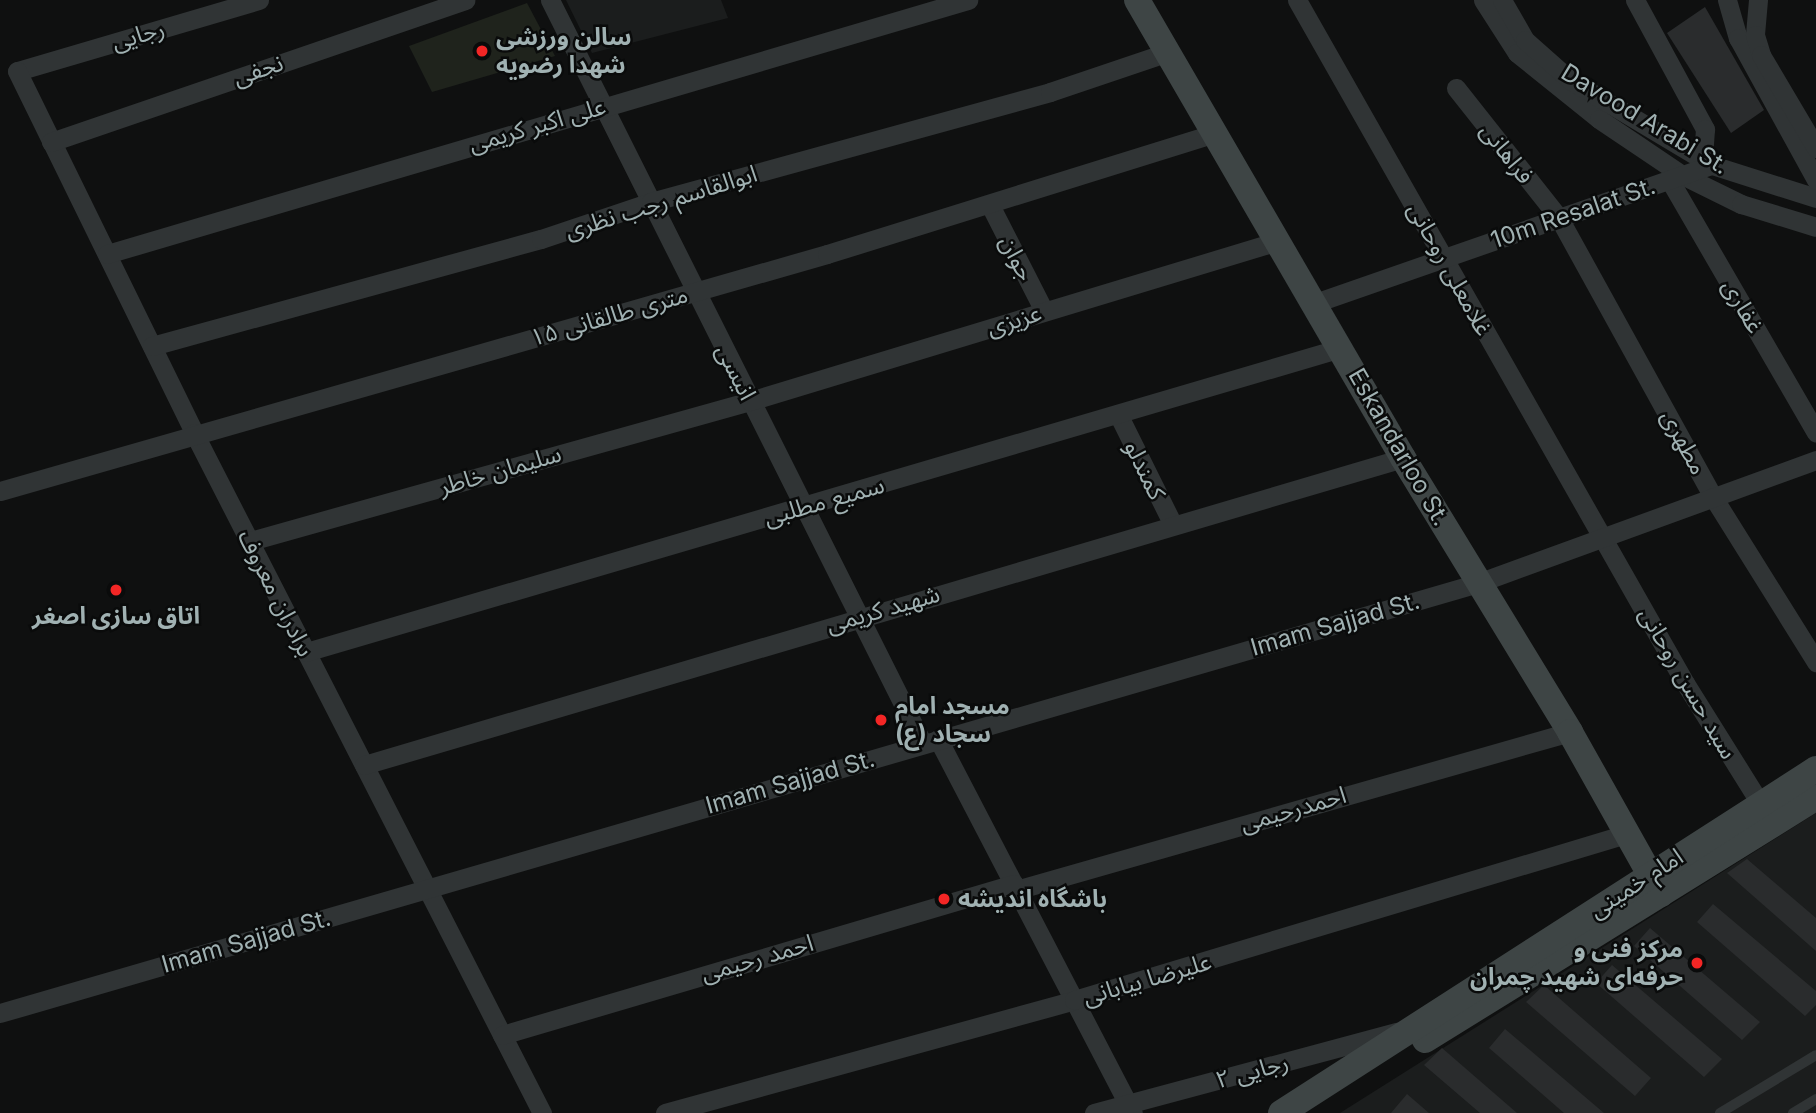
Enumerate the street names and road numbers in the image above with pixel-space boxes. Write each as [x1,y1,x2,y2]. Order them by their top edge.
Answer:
street label: رجایی [108,14,168,56]
street label: نجفی [229,48,287,92]
street label: Davood Arabi St. [1556,58,1734,180]
street label: علی اکبر کریمی [465,92,609,158]
street label: فراهانی [1474,116,1540,190]
street label: ابوالقاسم رجب نظری [561,159,761,245]
street label: 10m Resalat St. [1487,171,1659,255]
street label: غلامعلی روحانی [1402,197,1498,341]
street label: جوان [993,230,1041,286]
street label: غفاری [1716,274,1770,338]
street label: ۱۵ متری طالقانی [527,280,691,352]
street label: عزیزی [983,298,1045,342]
street label: انیسی [710,339,762,405]
street label: Eskandarloo St. [1342,363,1456,531]
street label: مطهری [1655,405,1713,479]
street label: کمندلو [1118,436,1172,504]
street label: سلیمان خاطر [436,439,564,501]
street label: سمیع مطلبی [760,470,888,532]
street label: برادران معروف [232,525,320,661]
street label: شهید کریمی [823,579,943,639]
street label: Imam Sajjad St. [1247,586,1423,662]
street label: سید حسن روحانی [1633,602,1743,764]
street label: Imam Sajjad St. [702,744,878,820]
street label: احمدرحیمی [1237,780,1349,838]
street label: امام خمینی [1583,842,1689,924]
street label: Imam Sajjad St. [158,903,334,979]
street label: احمد رحیمی [697,928,817,988]
street label: علیرضا بیابانی [1079,947,1215,1011]
street label: رجایی ۲ [1212,1047,1292,1095]

